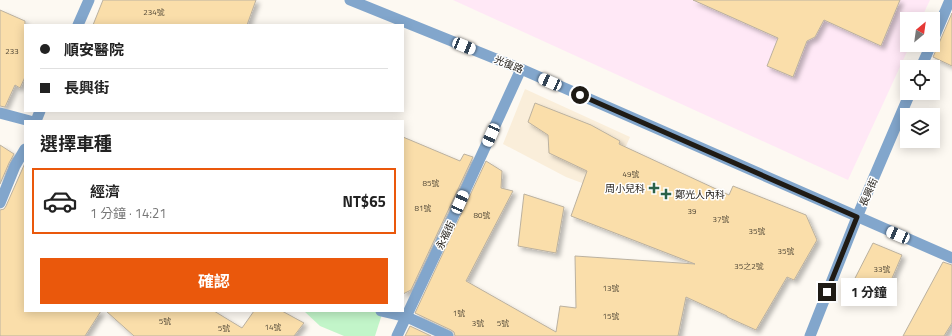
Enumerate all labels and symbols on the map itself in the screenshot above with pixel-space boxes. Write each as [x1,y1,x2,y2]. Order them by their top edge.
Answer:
house number: 234號 [143,6,165,18]
north arrow [900,12,940,52]
car [451,36,477,56]
house number: 233 [5,45,19,57]
street label: 光復路 [492,52,526,77]
car [537,72,563,92]
route start [571,86,589,104]
car [481,122,501,148]
house number: 49號 [623,168,639,180]
street label: 長興街 [856,175,881,209]
house number: 85號 [423,177,439,189]
place label: 周小兒科 [605,181,645,196]
marker: 周小兒科 [648,182,660,194]
place label: 鄭光人內科 [675,187,725,202]
marker: 鄭光人內科 [660,188,672,200]
car [450,189,470,215]
house number: 81號 [415,202,431,214]
house number: 39 [688,205,697,217]
house number: 80號 [474,209,490,221]
house number: 37號 [713,213,729,225]
street label: 永福街 [432,218,459,252]
house number: 35號 [749,225,765,237]
car [885,225,911,245]
house number: 35號 [778,245,794,257]
house number: 35之2號 [734,260,764,272]
house number: 33號 [874,263,890,275]
callout: 1 分鐘 [841,278,897,306]
house number: 13號 [603,282,619,294]
route end [818,283,836,301]
house number: 1號 [453,307,465,319]
house number: 15號 [603,310,619,322]
house number: 5號 [159,315,171,327]
house number: 3號 [472,317,484,329]
house number: 5號 [497,317,509,329]
house number: 14號 [265,321,281,333]
house number: 5號 [218,322,230,334]

